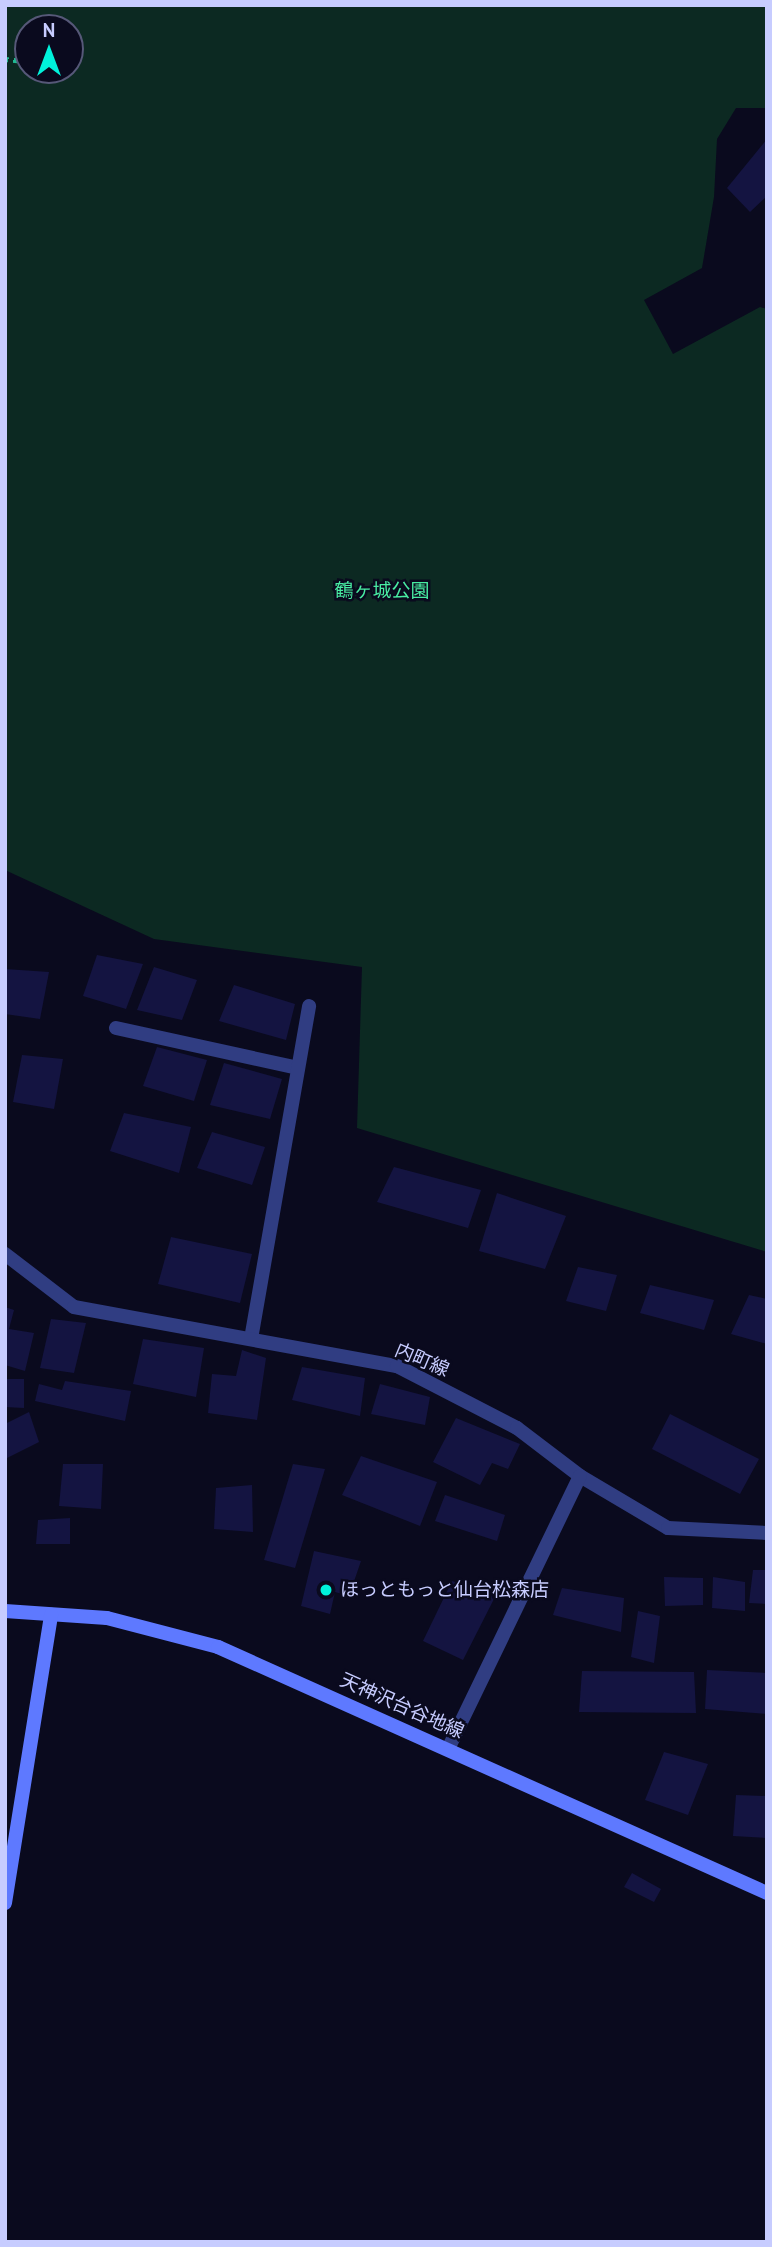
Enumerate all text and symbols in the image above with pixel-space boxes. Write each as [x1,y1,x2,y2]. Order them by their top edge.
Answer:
north arrow [14,14,84,84]
text: N [43,18,55,42]
park label: 鶴ヶ城公園 [335,580,429,602]
street label: 内町線 [391,1338,453,1382]
place label: ほっともっと仙台松森店 [340,1579,549,1601]
marker: ほっともっと仙台松森店 [318,1582,334,1598]
street label: 天神沢台谷地線 [337,1669,467,1743]

